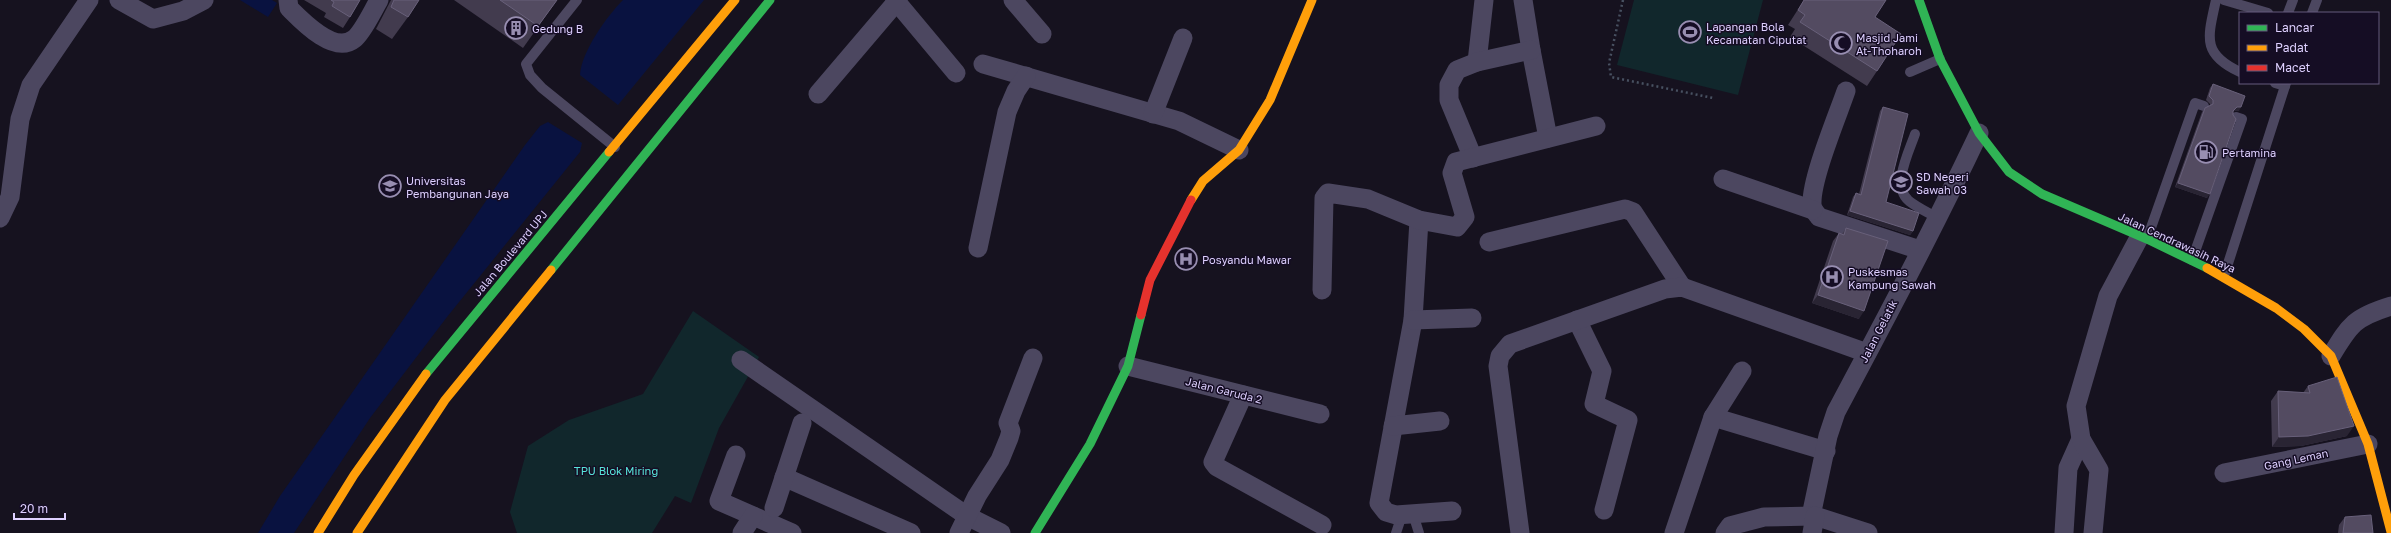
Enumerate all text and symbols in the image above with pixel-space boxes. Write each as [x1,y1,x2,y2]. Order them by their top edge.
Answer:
legend [2239,12,2379,84]
building icon: Gedung B [503,15,529,41]
sports icon: Lapangan Bola Kecamatan Ciputat [1677,19,1703,45]
place label: Lapangan Bola Kecamatan Ciputat [1706,20,1807,46]
text: Lancar [2275,20,2314,35]
place label: Gedung B [532,22,583,35]
mosque icon: Masjid Jami At-Thoharoh [1828,30,1854,56]
place label: Masjid Jami At-Thoharoh [1856,31,1922,57]
text: Padat [2275,40,2309,55]
text: Macet [2275,60,2311,75]
fuel station icon: Pertamina [2193,139,2219,165]
place label: Pertamina [2222,146,2276,159]
school or university icon: SD Negeri Sawah 03 [1888,169,1914,195]
place label: SD Negeri Sawah 03 [1916,170,1969,196]
school or university icon: Universitas Pembangunan Jaya [377,173,403,199]
place label: Universitas Pembangunan Jaya [406,174,509,200]
street label: Jalan Boulevard UPJ [470,207,550,299]
street label: Jalan Cendrawasih Raya [2116,209,2238,275]
hospital icon: Posyandu Mawar [1173,246,1199,272]
place label: Posyandu Mawar [1202,253,1292,266]
hospital icon: Puskesmas Kampung Sawah [1819,264,1845,290]
place label: Puskesmas Kampung Sawah [1848,265,1936,291]
street label: Jalan Gelatik [1857,297,1899,365]
street label: Jalan Garuda 2 [1184,374,1264,406]
street label: Gang Leman [2263,446,2329,472]
park label: TPU Blok Miring [574,464,658,477]
scale bar [14,495,65,521]
text: 20 m [20,501,48,516]

